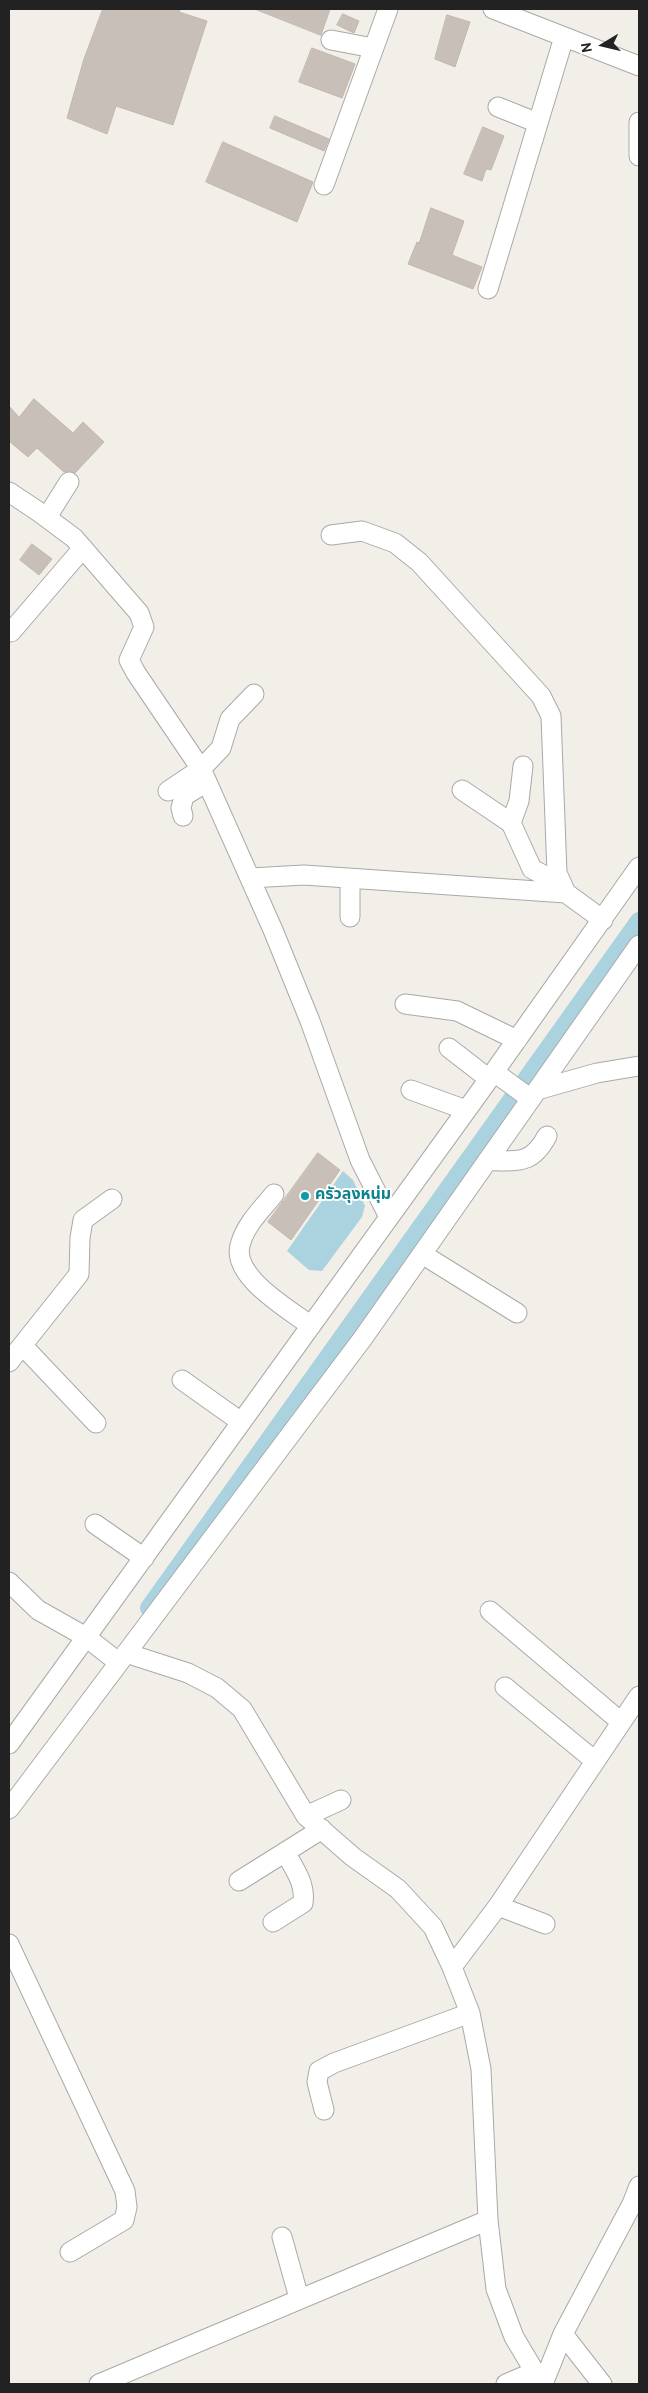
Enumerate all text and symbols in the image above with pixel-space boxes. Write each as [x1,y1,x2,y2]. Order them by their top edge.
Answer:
north arrow [578,20,628,70]
text: N [579,41,597,54]
place label: ครัวลุงหนุ่ม [315,1186,391,1206]
marker: ครัวลุงหนุ่ม [299,1190,311,1202]

